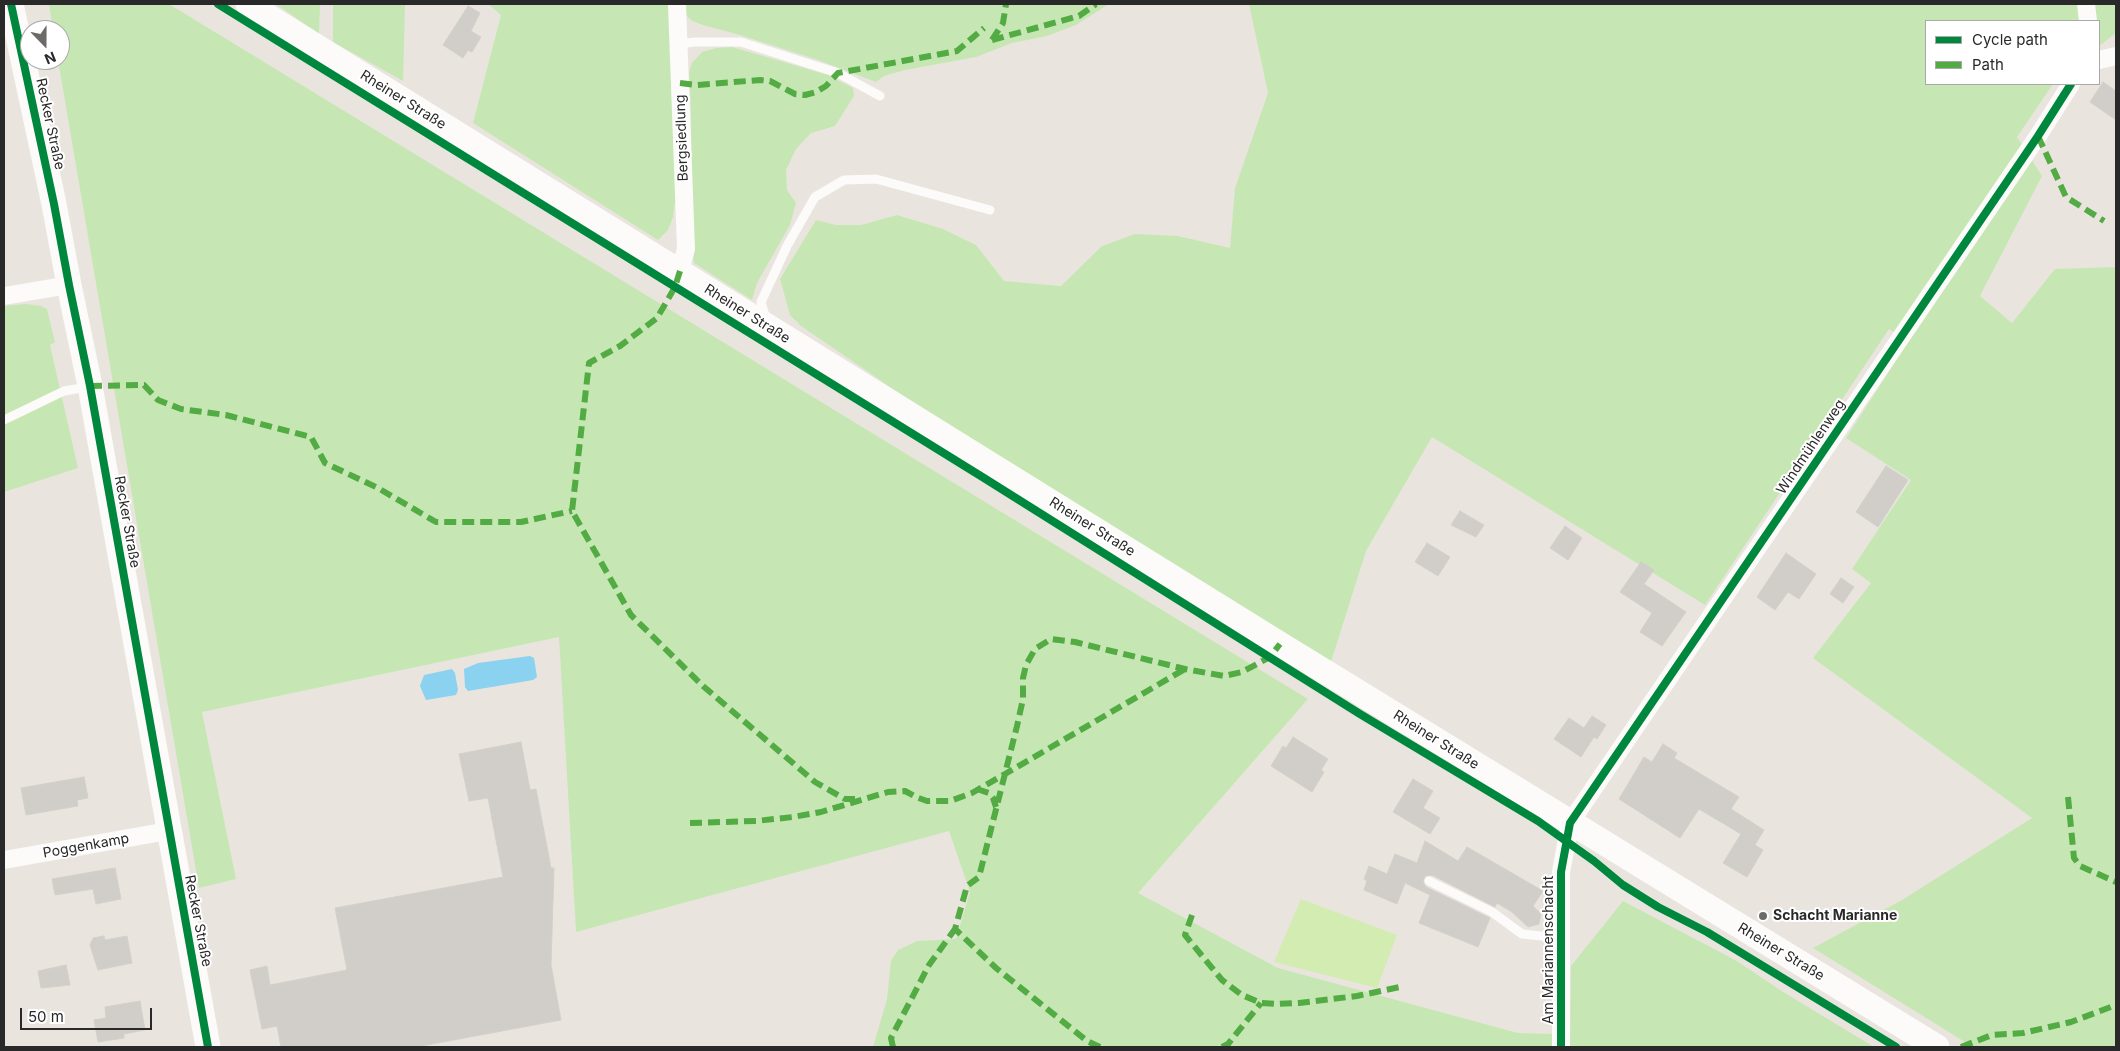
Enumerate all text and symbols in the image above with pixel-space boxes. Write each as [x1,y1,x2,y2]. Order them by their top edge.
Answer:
north arrow [20,20,70,70]
legend [1925,20,2100,85]
text: Cycle path [1972,30,2048,49]
text: N [42,49,59,68]
text: Path [1972,55,2004,74]
street label: Rheiner Straße [357,67,449,133]
street label: Recker Straße [32,77,68,171]
street label: Bergsiedlung [672,94,692,182]
street label: Rheiner Straße [701,281,793,347]
street label: Windmühlenweg [1773,396,1849,498]
street label: Recker Straße [111,475,143,569]
street label: Rheiner Straße [1046,494,1138,560]
street label: Rheiner Straße [1390,707,1482,773]
street label: Poggenkamp [42,830,130,862]
street label: Recker Straße [181,874,215,968]
street label: Am Mariannenschacht [1541,876,1557,1024]
place label: Schacht Marianne [1773,908,1897,924]
marker: Schacht Marianne [1757,910,1769,922]
street label: Rheiner Straße [1735,920,1827,984]
scale bar [22,998,155,1030]
text: 50 m [28,1007,64,1026]

